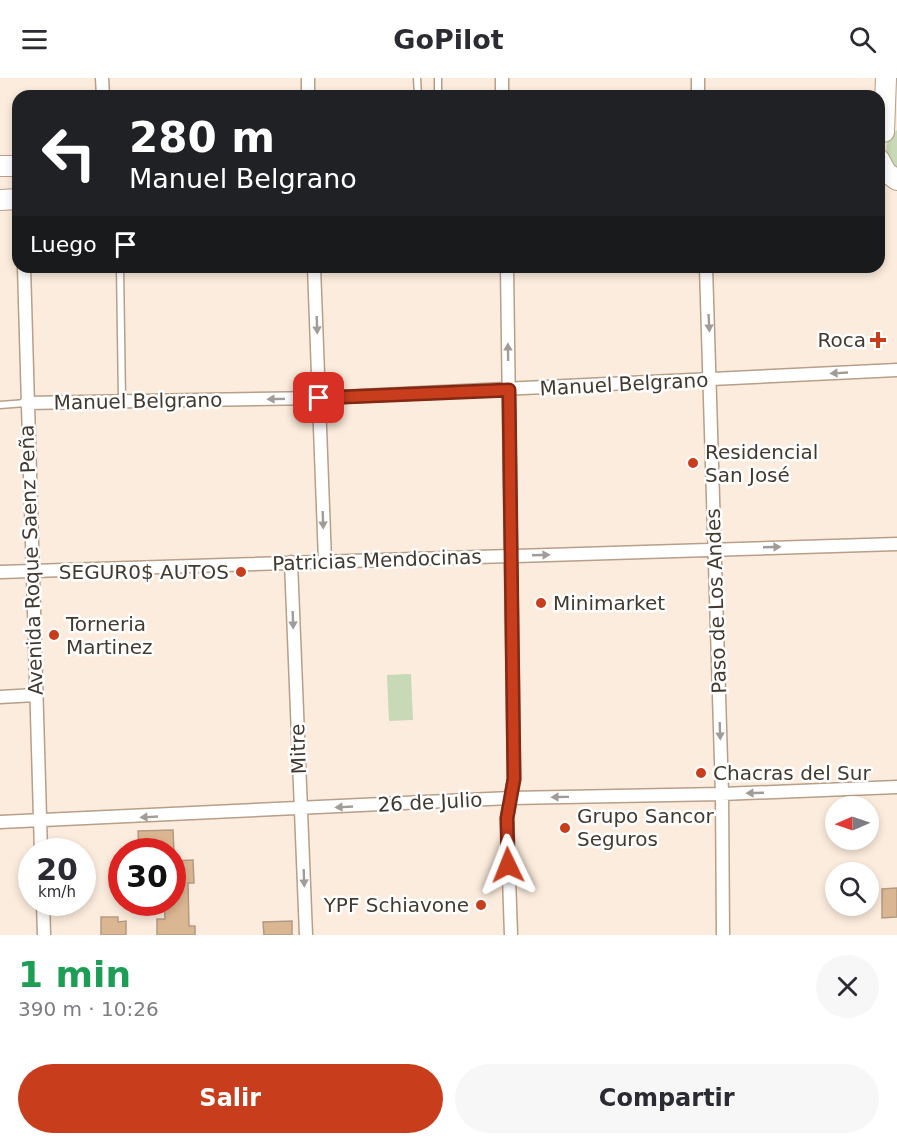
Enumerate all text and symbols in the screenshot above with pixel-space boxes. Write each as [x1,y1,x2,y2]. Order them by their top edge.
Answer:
icon: menu [18,23,51,56]
icon: search [846,23,879,56]
text: GoPilot [393,24,504,55]
text: 280 m [129,113,275,162]
icon: left [30,114,108,192]
text: Manuel Belgrano [129,163,357,194]
icon: arrive [109,228,142,261]
text: Luego [30,232,97,257]
one-way arrow [704,313,713,332]
one-way arrow [312,316,321,335]
place label: Roca [818,328,866,352]
marker: Roca [871,333,885,347]
one-way arrow [503,343,513,362]
street label: Manuel Belgrano [539,368,709,400]
one-way arrow [829,368,848,377]
pin [293,372,344,423]
icon: arrive [302,381,335,414]
street label: Manuel Belgrano [53,388,223,414]
one-way arrow [266,394,285,403]
street label: Avenida Roque Saenz Peña [14,424,48,696]
place label: Residencial San José [705,440,818,487]
marker: Residencial San José [686,456,700,470]
street label: Paso de Los Andes [701,508,731,694]
one-way arrow [319,511,328,530]
one-way arrow [763,542,782,552]
street label: Patricias Mendocinas [272,544,482,576]
one-way arrow [532,550,551,559]
place label: SEGUR0$ AUTOS [59,560,229,584]
marker: SEGUR0$ AUTOS [234,565,248,579]
place label: Minimarket [553,591,665,615]
marker: Minimarket [534,596,548,610]
one-way arrow [288,611,297,630]
place label: Torneria Martinez [65,612,153,659]
marker: Torneria Martinez [47,628,61,642]
one-way arrow [715,722,725,741]
street label: Mitre [285,723,311,775]
place label: Chacras del Sur [713,761,871,785]
marker: Chacras del Sur [694,766,708,780]
street label: 26 de Julio [377,787,483,817]
one-way arrow [745,788,764,797]
one-way arrow [550,792,569,802]
north arrow [825,796,879,850]
map controls [825,796,879,916]
one-way arrow [334,803,353,812]
place label: Grupo Sancor Seguros [577,804,715,851]
one-way arrow [140,812,159,821]
marker: Grupo Sancor Seguros [558,821,572,835]
position arrow [476,833,540,897]
speed limit sign: 30 [108,838,186,916]
text: 20 [36,852,78,887]
button: search [825,862,879,916]
one-way arrow [299,869,308,888]
text: km/h [38,883,76,901]
place label: YPF Schiavone [323,893,469,917]
marker: YPF Schiavone [474,898,488,912]
text: 1 min [18,954,131,995]
button: close [816,955,879,1018]
text: 390 m · 10:26 [18,997,159,1021]
button: Salir [18,1064,443,1133]
button: Compartir [455,1064,879,1133]

